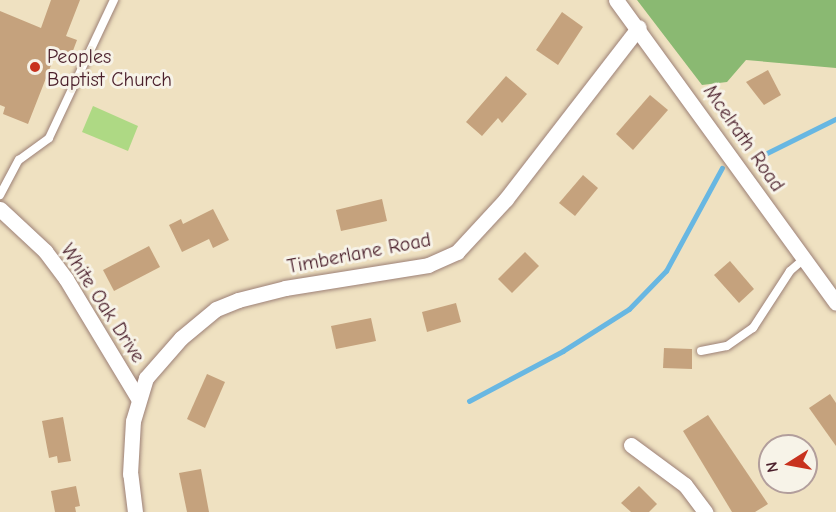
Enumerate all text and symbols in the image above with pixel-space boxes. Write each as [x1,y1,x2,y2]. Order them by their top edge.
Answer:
place label: Peoples Baptist Church [47,44,172,91]
marker: Peoples Baptist Church [28,60,42,74]
street label: Mcelrath Road [698,80,790,196]
street label: Timberlane Road [285,227,433,279]
street label: White Oak Drive [56,239,150,367]
north arrow [758,434,818,494]
text: N [762,460,782,474]

